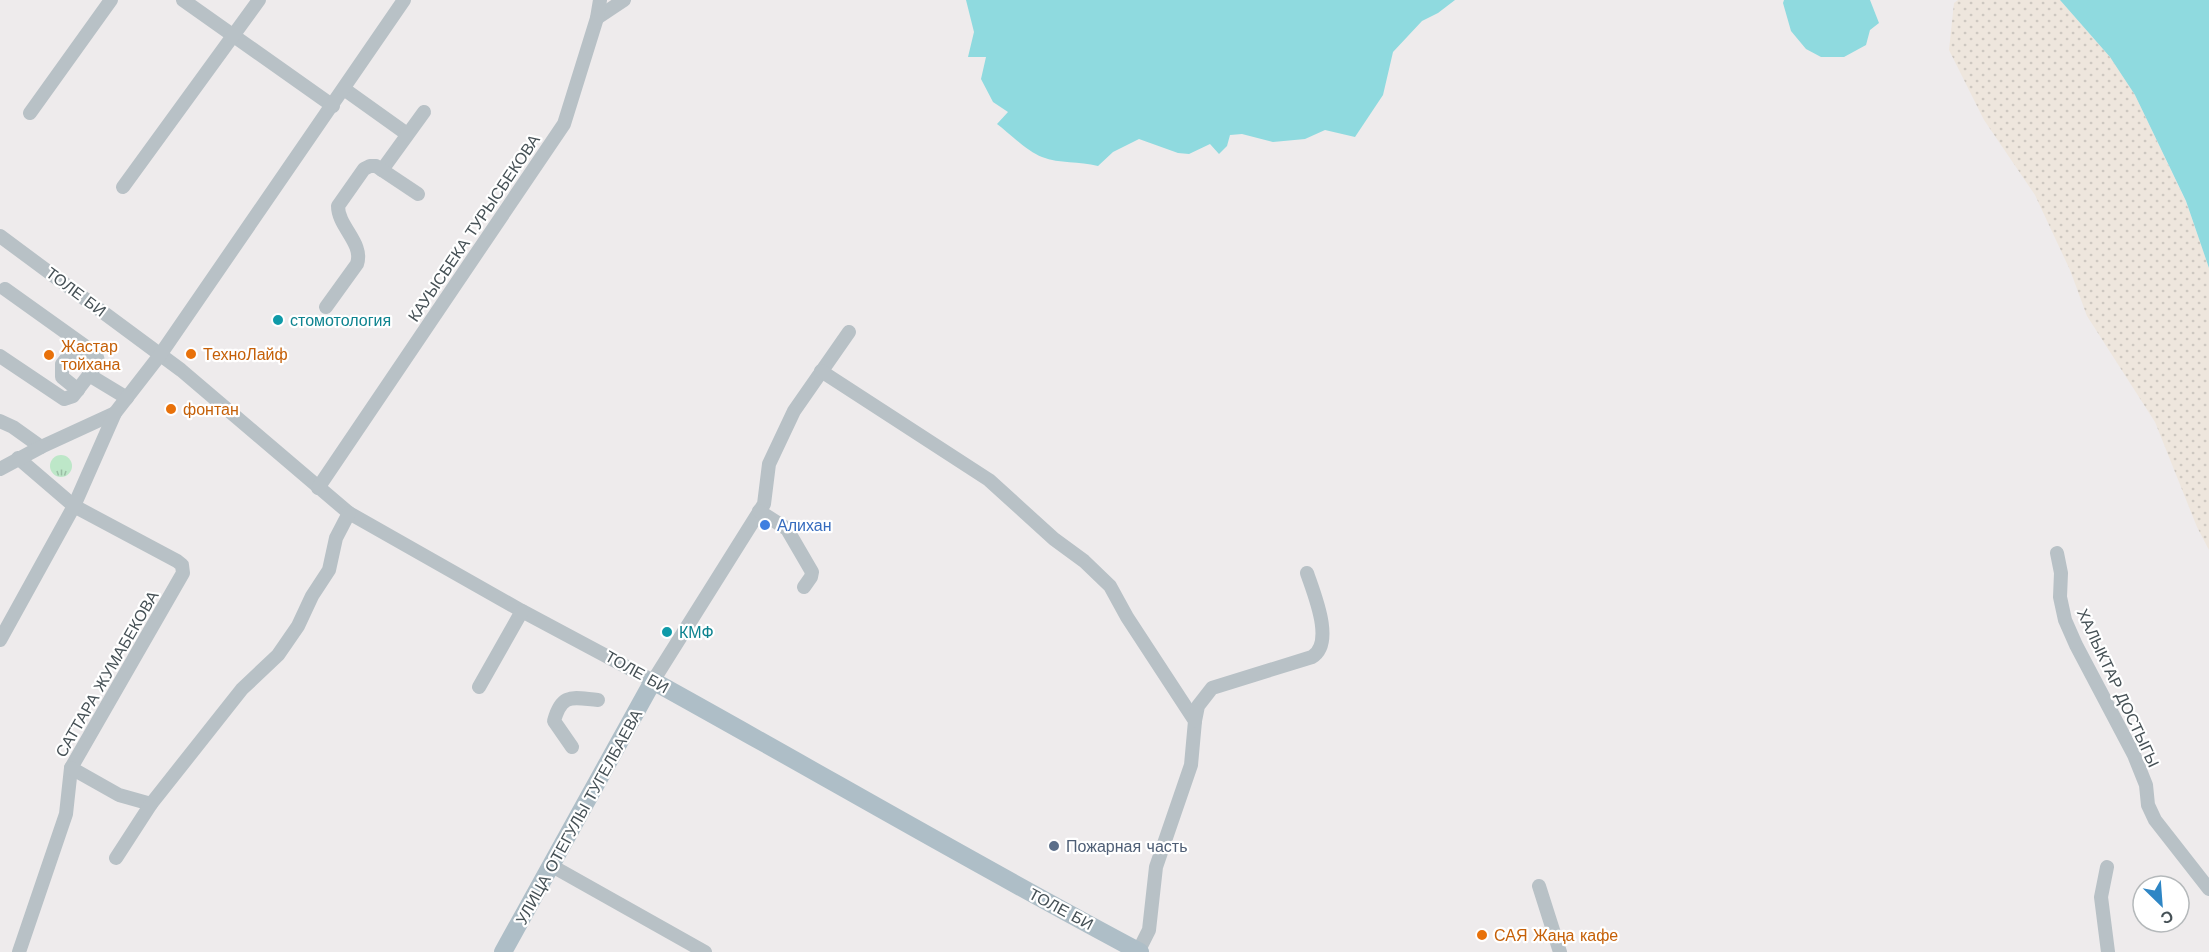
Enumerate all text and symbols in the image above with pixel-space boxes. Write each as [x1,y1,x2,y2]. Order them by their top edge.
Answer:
street label: КАУЫСБЕКА ТУРЫСБЕКОВА [404,131,544,325]
street label: ТОЛЕ БИ [42,263,110,321]
place label: стомотология [290,311,391,330]
marker: стомотология [271,313,285,327]
place label: Жастар тойхана [61,337,121,374]
place label: ТехноЛайф [203,345,288,364]
marker: ТехноЛайф [184,347,198,361]
marker: Жастар тойхана [42,348,56,362]
place label: фонтан [183,400,239,419]
marker: фонтан [164,402,178,416]
place label: Алихан [777,516,832,535]
marker: Алихан [758,518,772,532]
street label: САТТАРА ЖУМАБЕКОВА [52,587,163,761]
street label: ХАЛЫКТАР ДОСТЫГЫ [2073,606,2163,770]
place label: КМФ [679,623,714,642]
marker: КМФ [660,625,674,639]
street label: ТОЛЕ БИ [602,647,672,697]
street label: УЛИЦА ОТЕГУЛЫ ТУГЕЛБАЕВА [512,706,646,928]
place label: Пожарная часть [1066,837,1187,856]
marker: Пожарная часть [1047,839,1061,853]
north arrow [2131,874,2191,934]
street label: ТОЛЕ БИ [1026,884,1096,934]
text: С [2157,906,2176,928]
place label: САЯ Жаңа кафе [1494,926,1618,945]
marker: САЯ Жаңа кафе [1475,928,1489,942]

